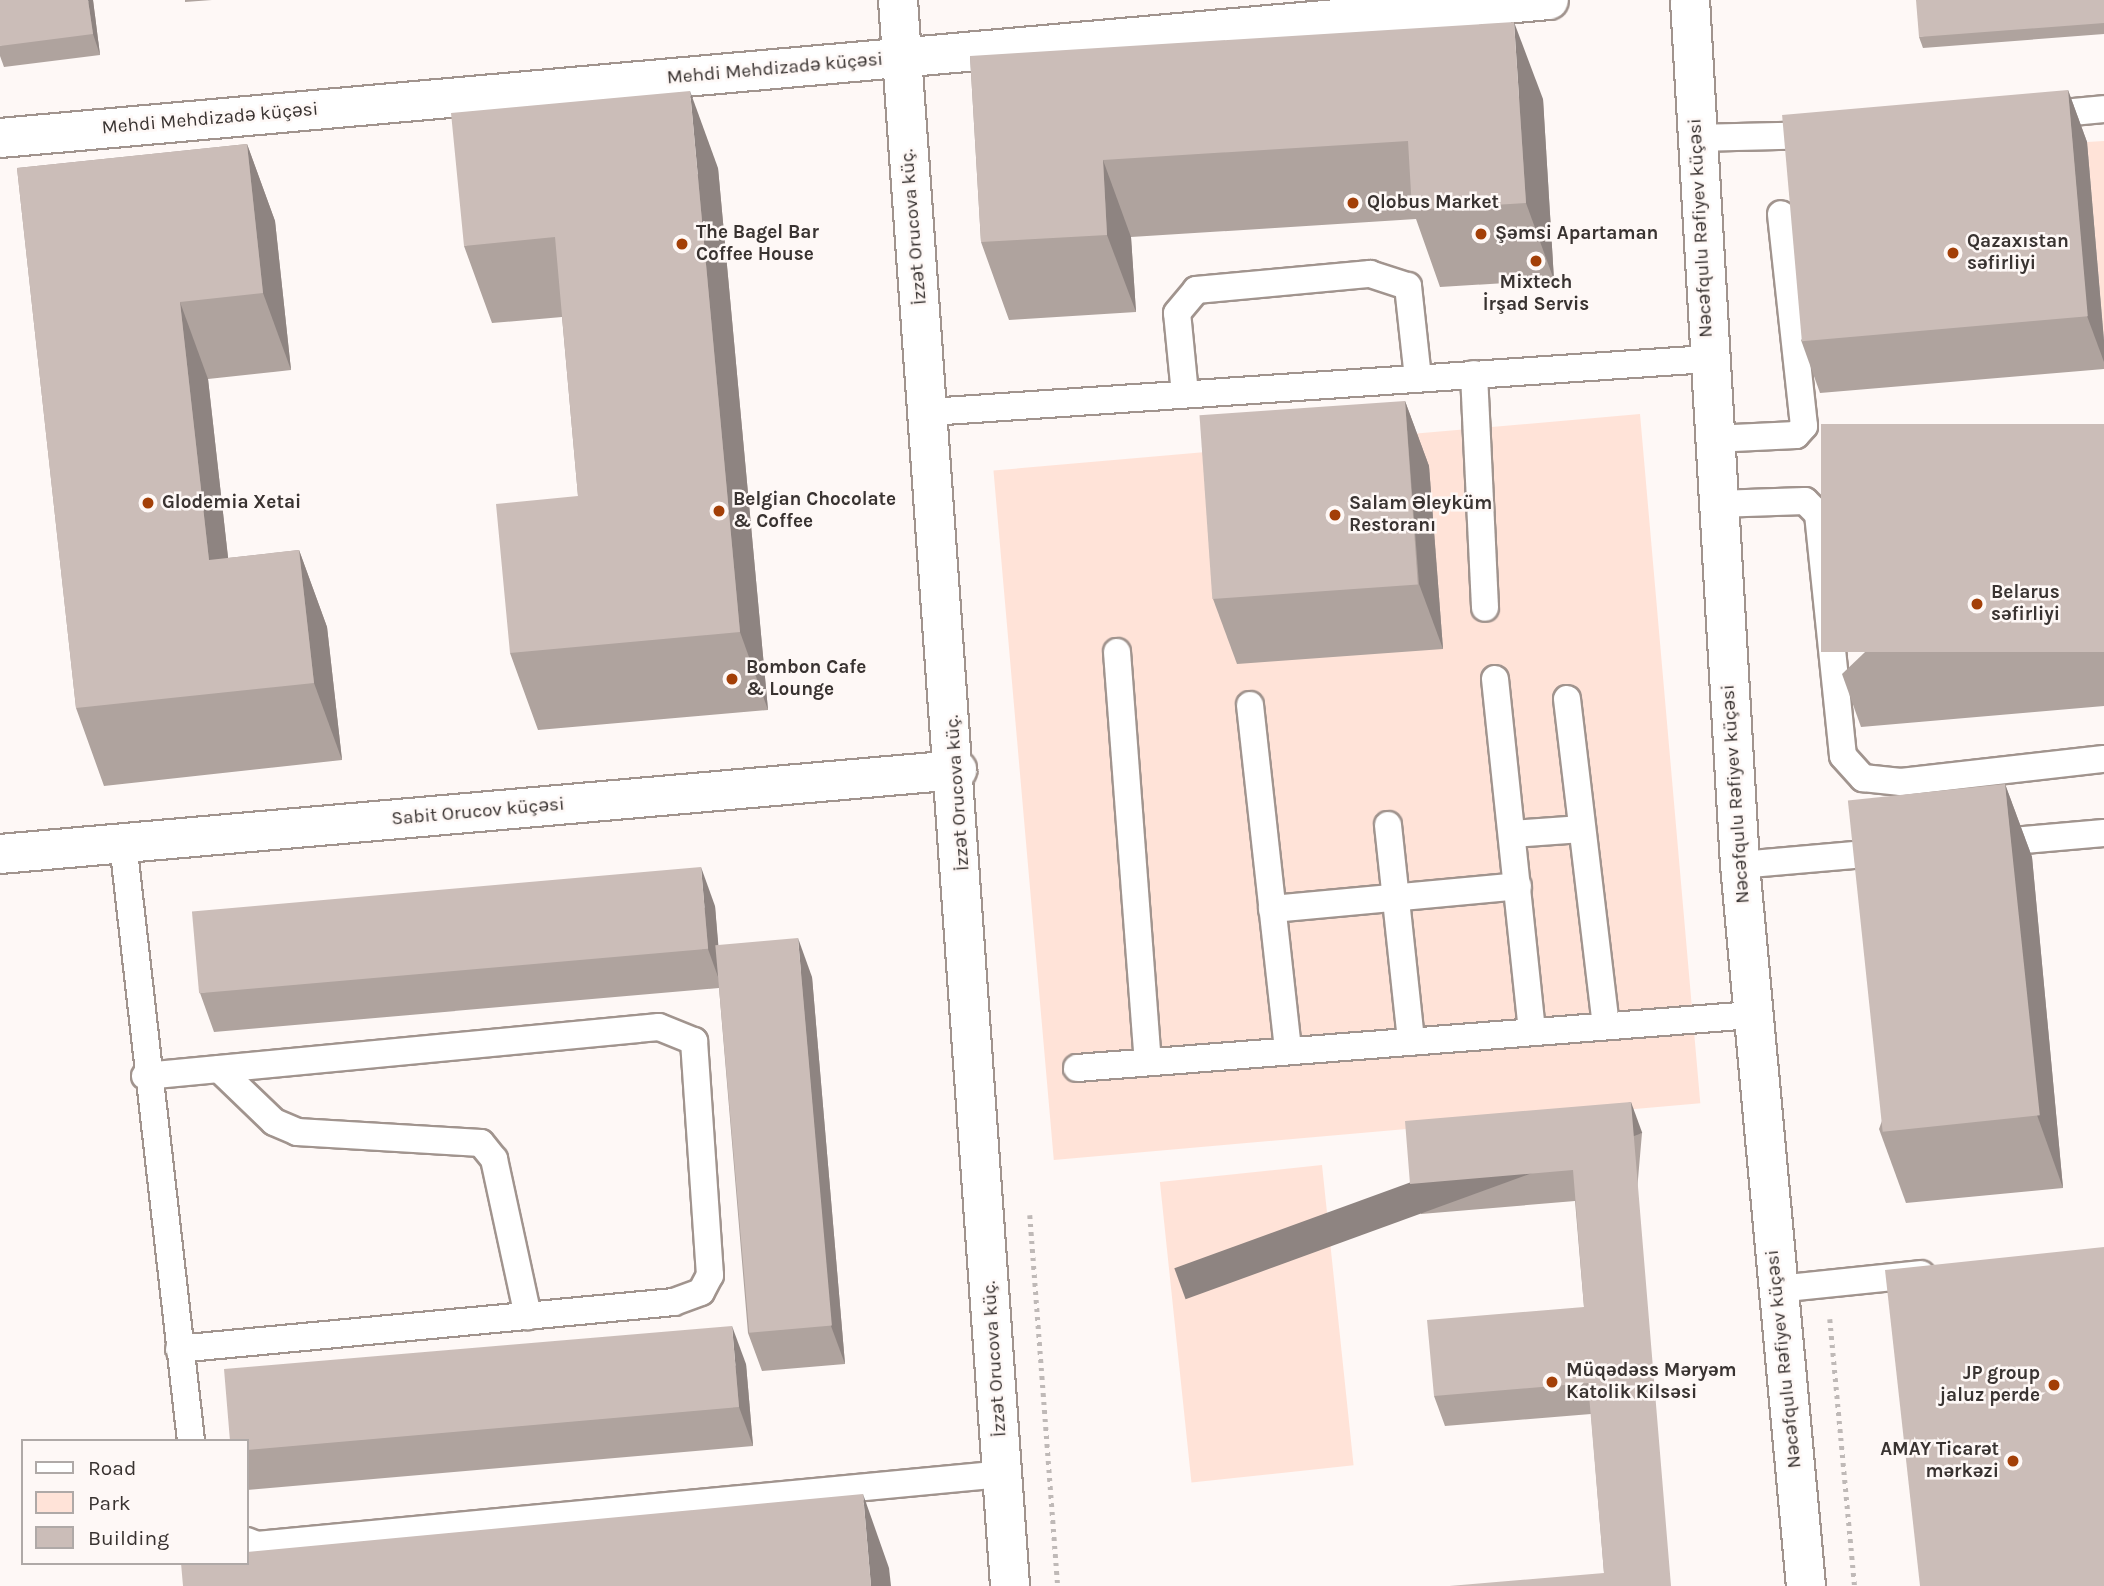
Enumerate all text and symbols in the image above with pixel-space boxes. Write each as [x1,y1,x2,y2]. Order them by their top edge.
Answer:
street label: Mehdi Mehdizadə küçəsi [666,48,884,90]
street label: Mehdi Mehdizadə küçəsi [101,98,319,140]
street label: Nəcəfqulu Rəfiyev küçəsi [1684,118,1718,338]
street label: İzzət Orucova küç. [896,148,932,306]
place label: Qlobus Market [1367,192,1499,214]
marker: Qlobus Market [1345,195,1361,211]
place label: The Bagel Bar Coffee House [696,222,819,266]
place label: Şəmsi Apartaman [1495,223,1658,245]
marker: Şəmsi Apartaman [1473,226,1489,242]
place label: Qazaxıstan səfirliyi [1967,231,2069,275]
marker: The Bagel Bar Coffee House [674,236,690,252]
marker: Qazaxıstan səfirliyi [1945,245,1961,261]
marker: Mixtech İrşad Servis [1528,253,1544,269]
place label: Mixtech İrşad Servis [1483,272,1589,316]
place label: Belgian Chocolate & Coffee [733,489,896,533]
place label: Glodemia Xetai [162,492,301,514]
place label: Salam Əleyküm Restoranı [1349,493,1492,537]
marker: Glodemia Xetai [140,495,156,511]
marker: Belgian Chocolate & Coffee [711,503,727,519]
marker: Salam Əleyküm Restoranı [1327,507,1343,523]
place label: Belarus səfirliyi [1991,582,2060,626]
marker: Belarus səfirliyi [1969,596,1985,612]
place label: Bombon Cafe & Lounge [746,657,866,701]
marker: Bombon Cafe & Lounge [724,671,740,687]
street label: Nəcəfqulu Rəfiyev küçəsi [1717,684,1755,904]
street label: İzzət Orucova küç. [941,714,975,872]
street label: Sabit Orucov küçəsi [391,793,565,831]
street label: Nəcəfqulu Rəfiyev küçəsi [1761,1249,1807,1469]
street label: İzzət Orucova küç. [978,1280,1012,1438]
place label: Müqədəss Məryəm Katolik Kilsəsi [1566,1360,1737,1404]
place label: JP group jaluz perde [1940,1363,2040,1407]
marker: Müqədəss Məryəm Katolik Kilsəsi [1544,1374,1560,1390]
marker: JP group jaluz perde [2046,1377,2062,1393]
legend [21,1439,248,1565]
place label: AMAY Ticarət mərkəzi [1880,1439,1999,1483]
marker: AMAY Ticarət mərkəzi [2005,1453,2021,1469]
text: Road [88,1456,136,1480]
text: Park [88,1491,131,1515]
text: Building [88,1526,169,1550]

